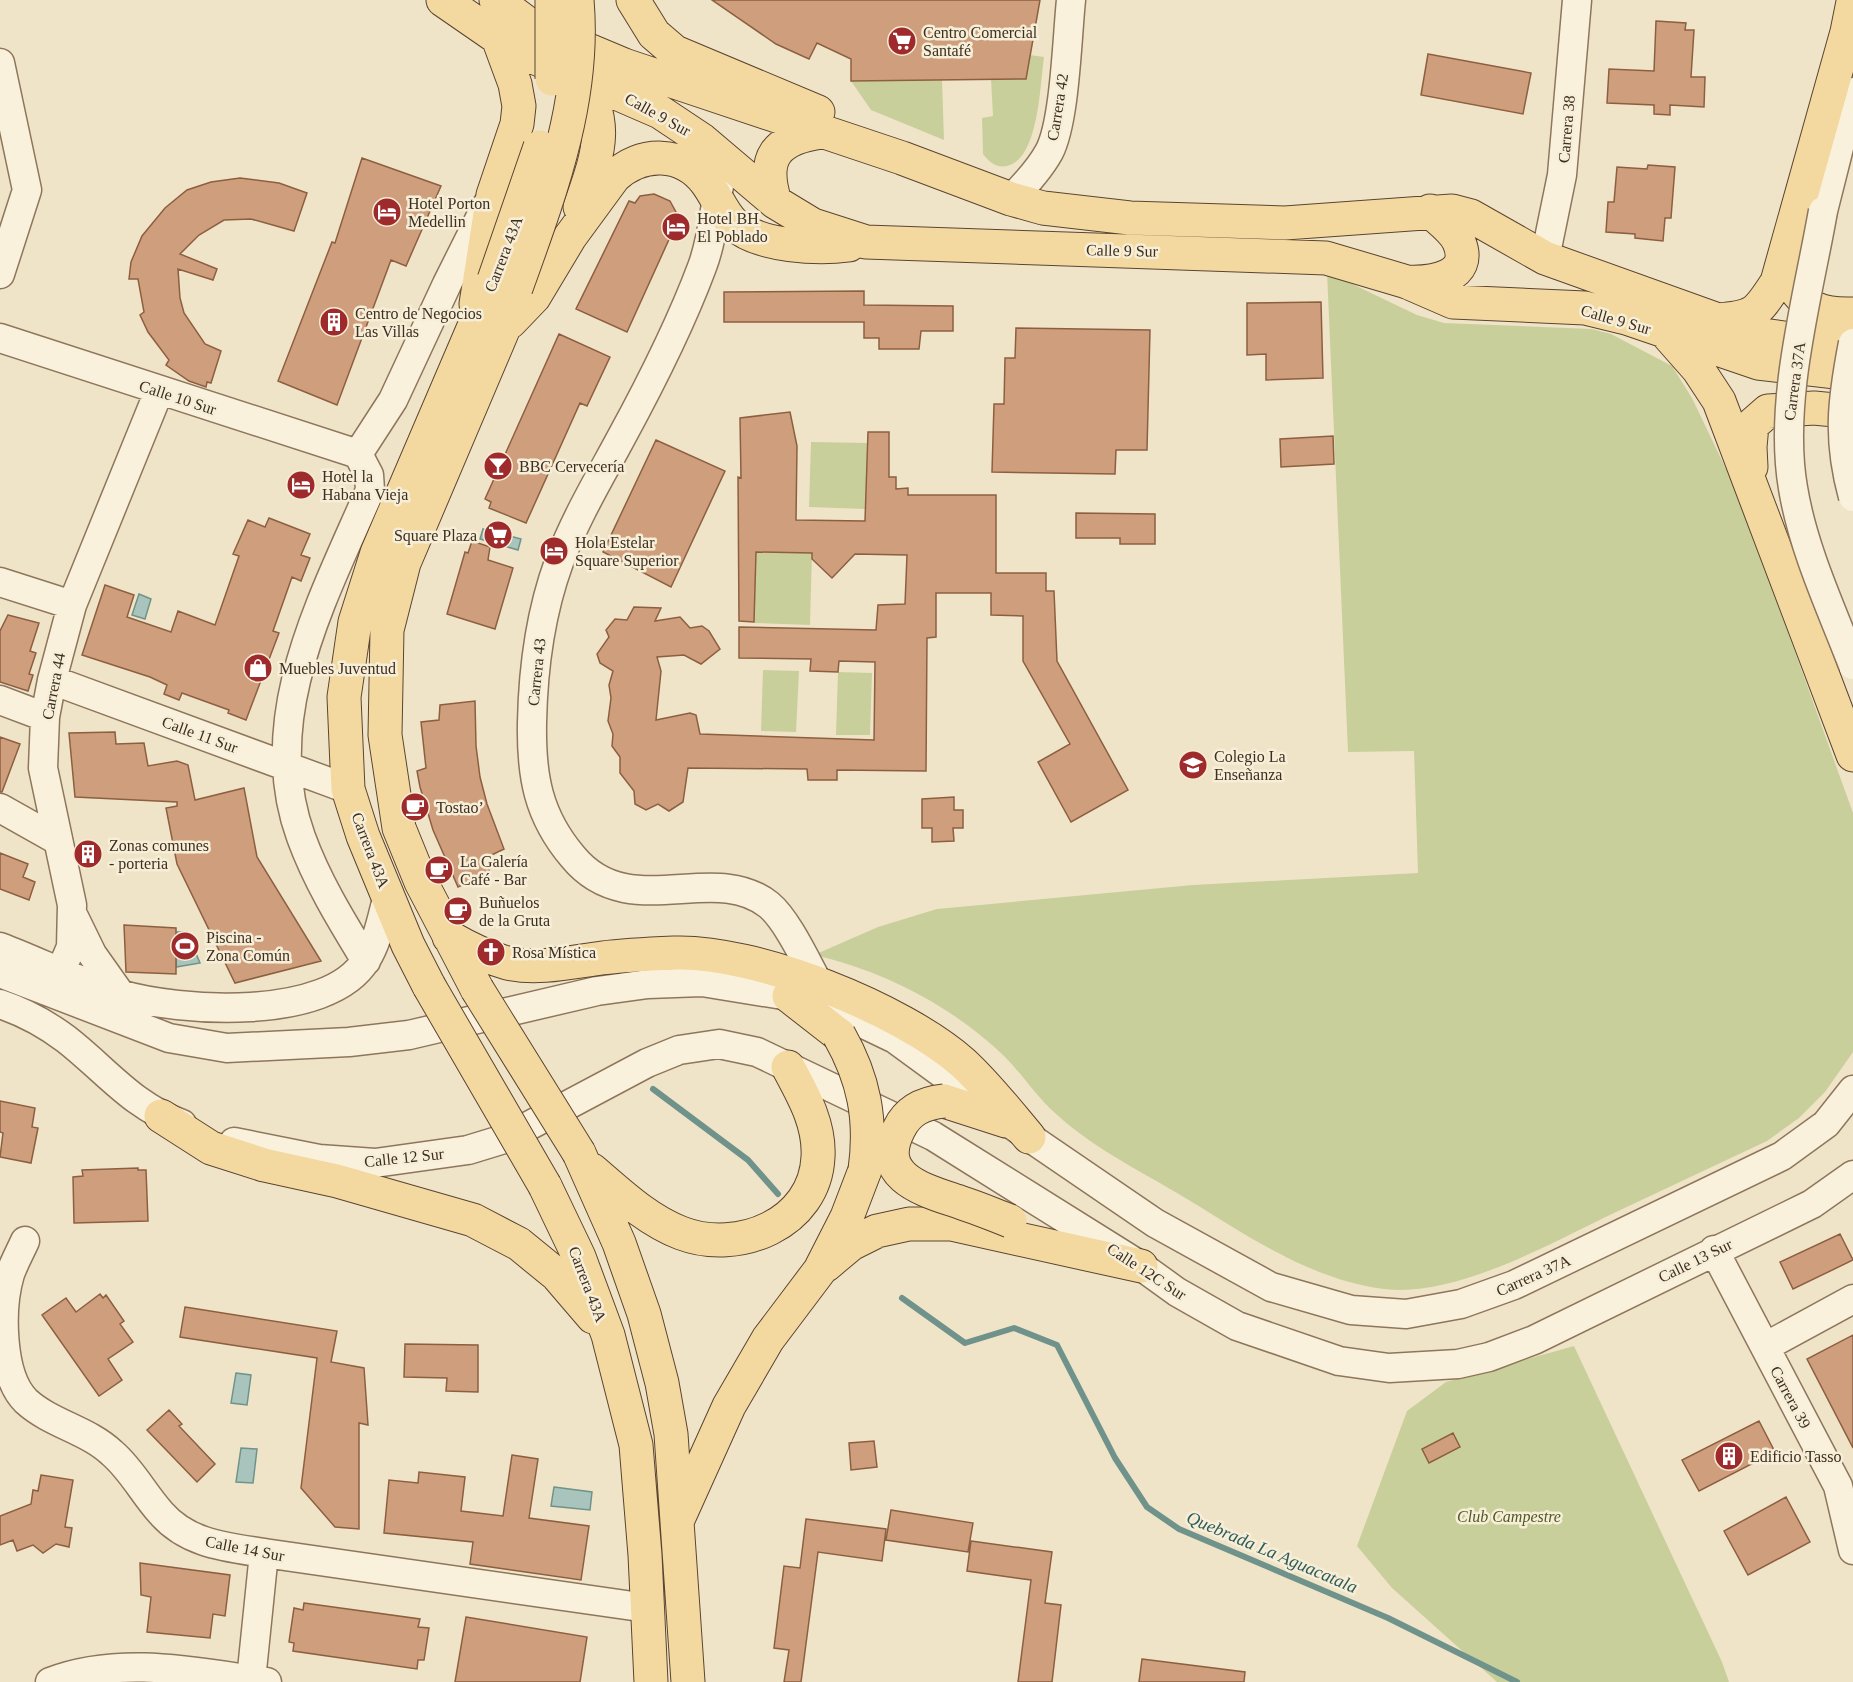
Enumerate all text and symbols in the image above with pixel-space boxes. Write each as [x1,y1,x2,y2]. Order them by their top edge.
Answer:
place label: Centro Comercial Santafé [923,24,1038,59]
supermarket icon: Centro Comercial Santafé [886,25,918,57]
street label: Carrera 42 [1044,72,1071,142]
street label: Calle 9 Sur [622,90,694,140]
street label: Carrera 38 [1555,94,1578,164]
place label: Hotel Porton Medellin [408,195,490,230]
hotel icon: Hotel Porton Medellin [371,196,403,228]
place label: Hotel BH El Poblado [697,210,768,245]
hotel icon: Hotel BH El Poblado [660,211,692,243]
street label: Carrera 43A [481,214,526,294]
street label: Calle 9 Sur [1086,241,1159,260]
street label: Calle 9 Sur [1579,301,1653,338]
place label: Centro de Negocios Las Villas [355,305,482,340]
building icon: Centro de Negocios Las Villas [318,306,350,338]
street label: Carrera 37A [1781,340,1809,422]
street label: Calle 10 Sur [137,377,219,418]
bar icon: BBC Cervecería [482,450,514,482]
place label: BBC Cervecería [519,458,624,475]
place label: Hotel la Habana Vieja [322,468,408,504]
hotel icon: Hotel la Habana Vieja [285,469,317,501]
supermarket icon: Square Plaza [482,519,514,551]
place label: Square Plaza [394,527,477,545]
place label: Hola Estelar Square Superior [575,534,679,570]
hotel icon: Hola Estelar Square Superior [538,535,570,567]
street label: Carrera 43 [524,637,549,707]
street label: Carrera 44 [39,651,68,721]
shop icon: Muebles Juventud [242,652,274,684]
place label: Muebles Juventud [279,660,396,677]
street label: Calle 11 Sur [160,713,241,756]
place label: Colegio La Enseñanza [1214,748,1286,783]
school or university icon: Colegio La Enseñanza [1177,749,1209,781]
cafe icon: Tostao’ [399,791,431,823]
place label: Tostao’ [436,799,484,816]
street label: Carrera 43A [348,810,393,891]
place label: Zonas comunes - porteria [109,837,209,873]
building icon: Zonas comunes - porteria [72,838,104,870]
place label: La Galería Café - Bar [460,853,528,888]
cafe icon: La Galería Café - Bar [423,854,455,886]
place label: Buñuelos de la Gruta [479,894,550,929]
cafe icon: Buñuelos de la Gruta [442,895,474,927]
place label: Piscina - Zona Común [206,929,290,964]
sports icon: Piscina - Zona Común [169,930,201,962]
church icon: Rosa Mística [475,936,507,968]
place label: Rosa Mística [512,944,596,961]
street label: Calle 12 Sur [363,1145,445,1170]
street label: Calle 13 Sur [1656,1235,1735,1286]
street label: Calle 12C Sur [1104,1240,1190,1304]
street label: Carrera 43A [565,1244,610,1325]
street label: Carrera 37A [1493,1251,1573,1299]
street label: Carrera 39 [1767,1363,1814,1431]
building icon: Edificio Tasso [1713,1440,1745,1472]
place label: Edificio Tasso [1750,1448,1841,1465]
water label: Quebrada La Aguacatala [1184,1507,1360,1597]
park label: Club Campestre [1457,1508,1561,1526]
street label: Calle 14 Sur [204,1533,286,1565]

